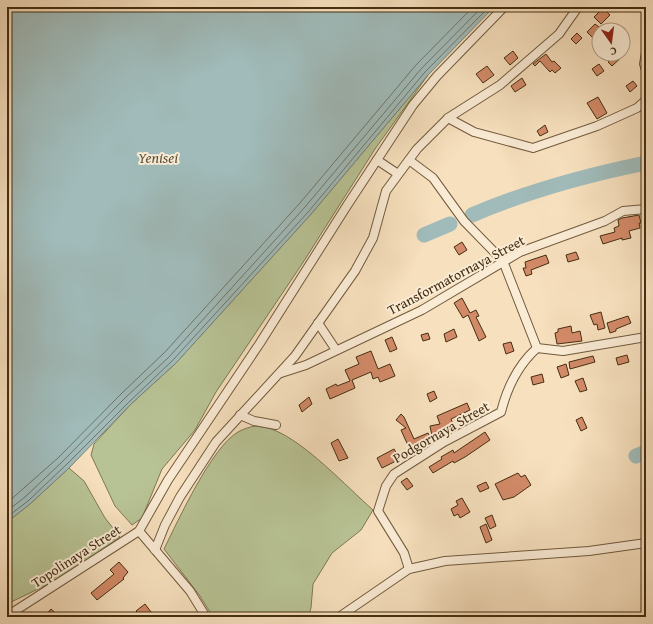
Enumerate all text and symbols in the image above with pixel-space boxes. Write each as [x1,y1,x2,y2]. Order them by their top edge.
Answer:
north arrow [591,22,631,62]
text: С [608,43,618,60]
water label: Yenisei [138,147,178,168]
street label: Transformatornaya Street [384,230,528,320]
street label: Podgornaya Street [389,396,493,468]
street label: Topolinaya Street [27,519,125,593]

